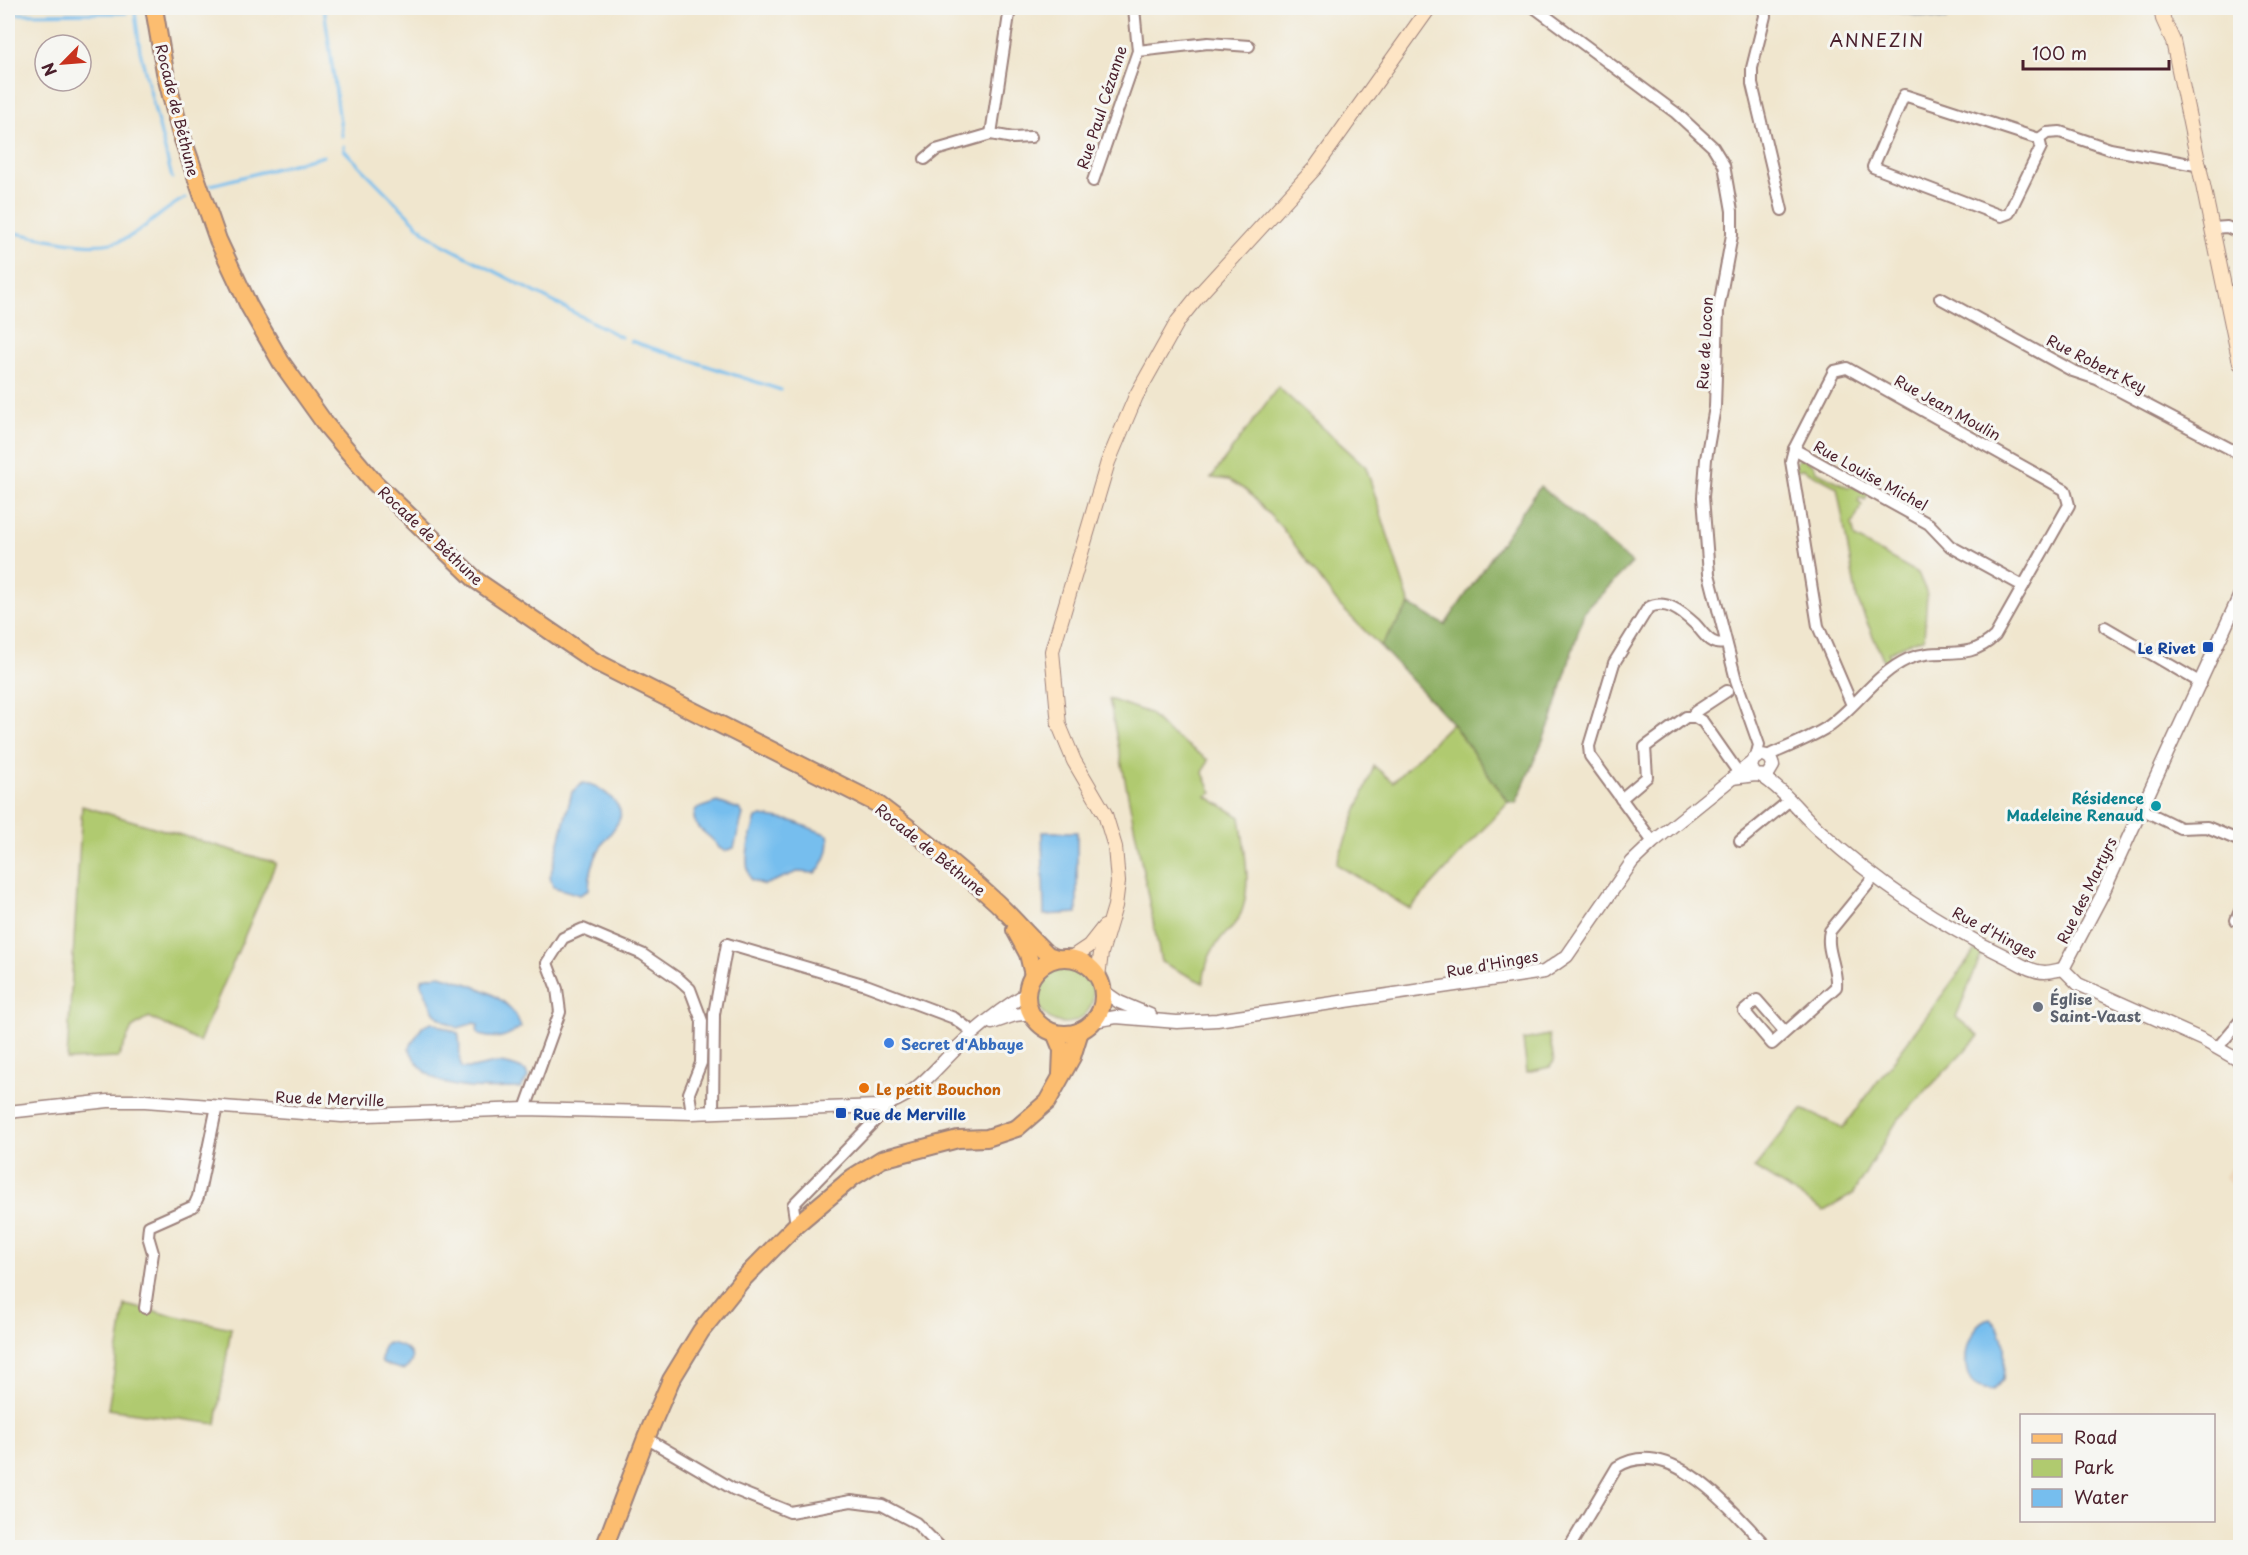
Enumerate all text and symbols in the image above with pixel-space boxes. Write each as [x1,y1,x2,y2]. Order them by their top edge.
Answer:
district label: ANNEZIN [1829,26,1925,53]
north arrow [33,33,93,93]
scale bar [2023,33,2168,71]
text: 100 m [2032,39,2087,66]
street label: Rocade de Béthune [150,41,206,179]
street label: Rue Paul Cézanne [1070,42,1132,172]
text: N [35,59,62,81]
street label: Rue de Locon [1690,296,1718,390]
street label: Rue Robert Key [2043,328,2151,398]
street label: Rue Jean Moulin [1891,368,2005,446]
street label: Rue Louise Michel [1810,434,1932,516]
street label: Rocade de Béthune [373,480,489,590]
place label: Le Rivet [2137,636,2196,659]
marker: Le Rivet [2201,640,2215,654]
place label: Résidence Madeleine Renaud [2006,786,2144,826]
street label: Rocade de Béthune [871,797,991,901]
marker: Résidence Madeleine Renaud [2149,799,2163,813]
street label: Rue des Martyrs [2050,833,2122,947]
street label: Rue d'Hinges [1949,900,2042,964]
street label: Rue d'Hinges [1444,944,1540,982]
place label: Église Saint-Vaast [2050,987,2141,1027]
marker: Église Saint-Vaast [2031,1000,2045,1014]
place label: Secret d'Abbaye [901,1032,1024,1055]
marker: Secret d'Abbaye [882,1036,896,1050]
place label: Le petit Bouchon [876,1077,1001,1100]
marker: Le petit Bouchon [857,1081,871,1095]
street label: Rue de Merville [275,1085,385,1111]
place label: Rue de Merville [853,1102,967,1125]
marker: Rue de Merville [834,1106,848,1120]
legend [2020,1414,2215,1522]
text: Road [2074,1423,2118,1450]
text: Park [2074,1453,2114,1480]
text: Water [2074,1483,2129,1510]

